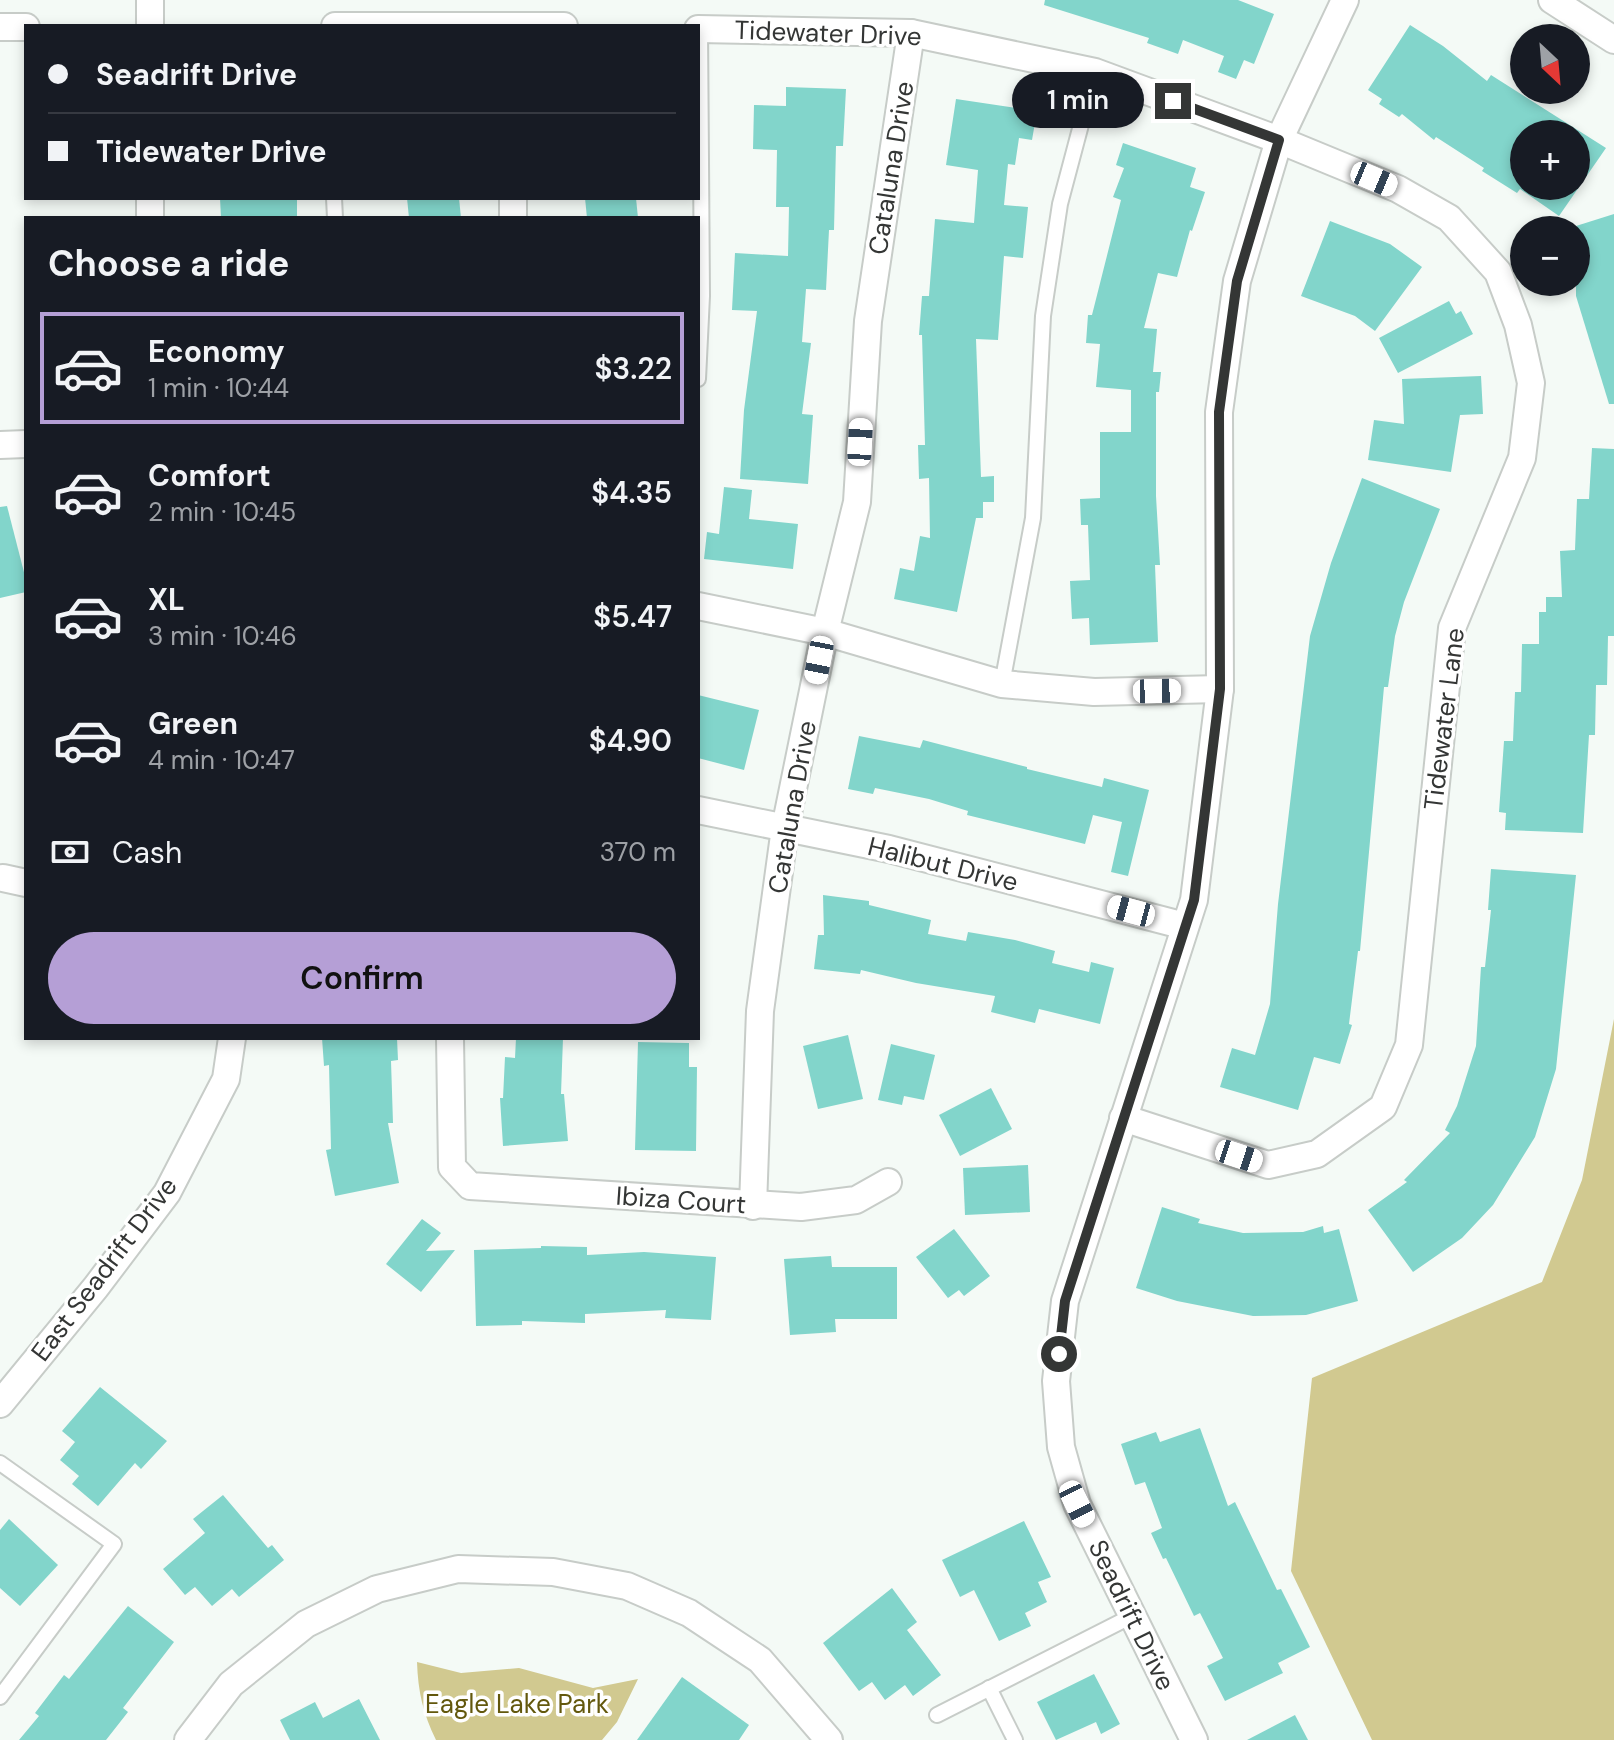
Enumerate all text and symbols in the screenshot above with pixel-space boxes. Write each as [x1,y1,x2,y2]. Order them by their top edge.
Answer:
street label: Tidewater Drive [734,13,922,53]
north arrow [1510,24,1590,104]
map controls [1510,24,1590,296]
text: Seadrift Drive [96,55,297,94]
callout: 1 min [1013,73,1145,129]
street label: Cataluna Drive [861,79,921,257]
text: 1 min [1047,83,1109,117]
route end [1155,83,1191,119]
button: + [1510,120,1590,200]
text: Tidewater Drive [96,132,326,171]
car [1347,159,1401,199]
button: − [1510,216,1590,296]
text: Choose a ride [48,240,289,287]
icon: car [52,332,124,404]
text: Economy [148,332,285,371]
text: $3.22 [594,349,672,388]
text: 1 min · 10:44 [148,371,289,405]
car [847,417,873,467]
icon: car [52,456,124,528]
text: Comfort [148,456,271,495]
text: $4.35 [591,473,672,512]
text: 2 min · 10:45 [148,495,296,529]
icon: car [52,580,124,652]
text: XL [148,580,185,619]
text: $5.47 [593,597,672,636]
text: 3 min · 10:46 [148,619,297,653]
street label: Tidewater Lane [1416,626,1472,812]
car [803,634,835,686]
car [1133,679,1181,703]
icon: car [52,704,124,776]
text: Green [148,704,238,743]
street label: Cataluna Drive [760,718,824,896]
text: $4.90 [589,721,672,760]
text: 4 min · 10:47 [148,743,295,777]
street label: Halibut Drive [864,829,1022,899]
icon: cash [48,830,92,874]
text: Cash [112,833,182,872]
text: 370 m [600,835,676,869]
car [1105,893,1157,929]
button: Confirm [48,932,676,1024]
car [1212,1137,1266,1175]
street label: East Seadrift Drive [24,1170,184,1368]
street label: Ibiza Court [615,1178,747,1222]
route start [1041,1336,1077,1372]
car [1056,1477,1098,1531]
street label: Seadrift Drive [1081,1534,1183,1696]
park label: Eagle Lake Park [425,1687,609,1721]

